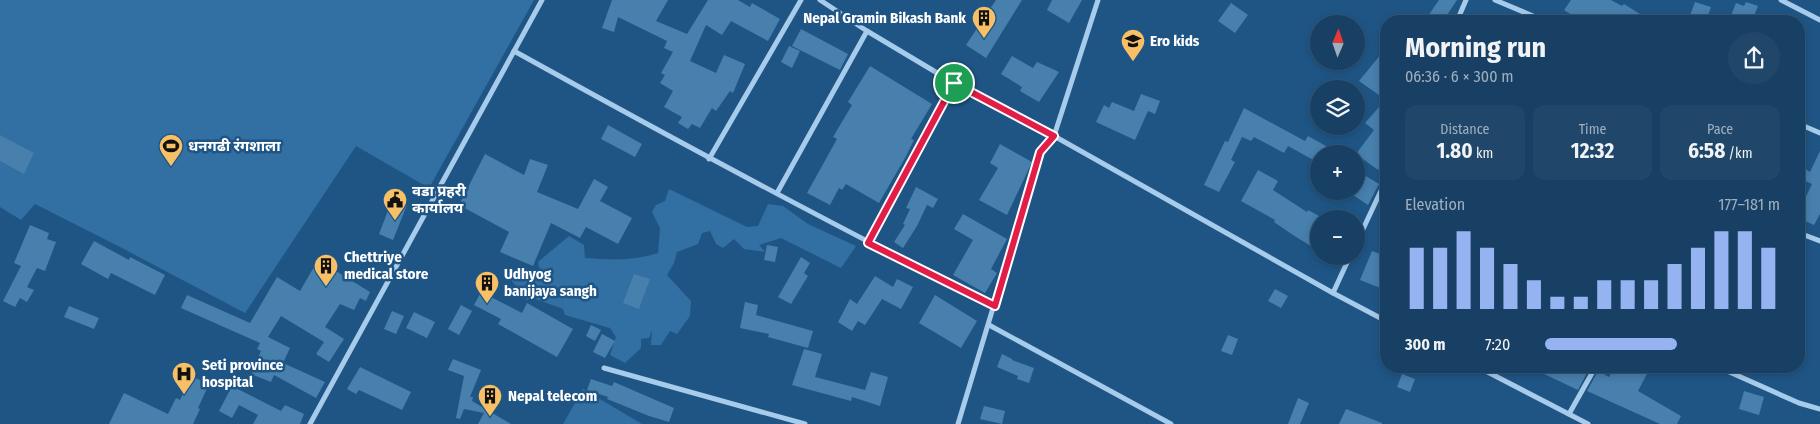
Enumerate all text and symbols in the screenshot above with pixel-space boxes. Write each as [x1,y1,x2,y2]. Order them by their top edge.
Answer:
building icon: Nepal Gramin Bikash Bank [971,5,997,39]
place label: Nepal Gramin Bikash Bank [803,9,966,27]
north arrow [1310,15,1365,70]
map controls [1310,15,1365,265]
school or university icon: Ero kids [1120,28,1146,62]
text: Morning run [1405,31,1546,64]
place label: Ero kids [1150,32,1200,50]
button: share [1728,32,1780,84]
pin [933,62,975,104]
text: 06:36 · 6 × 300 m [1405,67,1514,86]
icon: arrive [940,69,968,97]
button: layers [1310,80,1365,135]
text: Distance [1440,121,1489,138]
text: Time [1579,121,1606,138]
text: Pace [1707,121,1733,138]
sports icon: धनगढी रंगशाला [158,133,184,167]
place label: धनगढी रंगशाला [188,137,281,155]
text: 1.80 [1436,138,1473,164]
text: 12:32 [1571,138,1614,164]
text: 6:58 [1688,138,1725,164]
button: + [1310,145,1365,200]
text: km [1473,145,1493,162]
text: /km [1725,145,1752,162]
place label: वडा प्रहरी कार्यालय [412,182,466,217]
public building icon: वडा प्रहरी कार्यालय [382,187,408,221]
text: Elevation [1405,195,1465,214]
text: 177–181 m [1718,195,1780,214]
button: − [1310,210,1365,265]
place label: Chettriye medical store [344,248,429,283]
building icon: Chettriye medical store [313,253,339,287]
place label: Udhyog banijaya sangh [504,265,597,300]
building icon: Udhyog banijaya sangh [474,270,500,304]
text: 300 m [1405,335,1446,354]
text: 7:20 [1485,335,1510,354]
place label: Seti province hospital [202,356,284,391]
hospital icon: Seti province hospital [171,361,197,395]
building icon: Nepal telecom [477,383,503,417]
place label: Nepal telecom [508,387,597,405]

